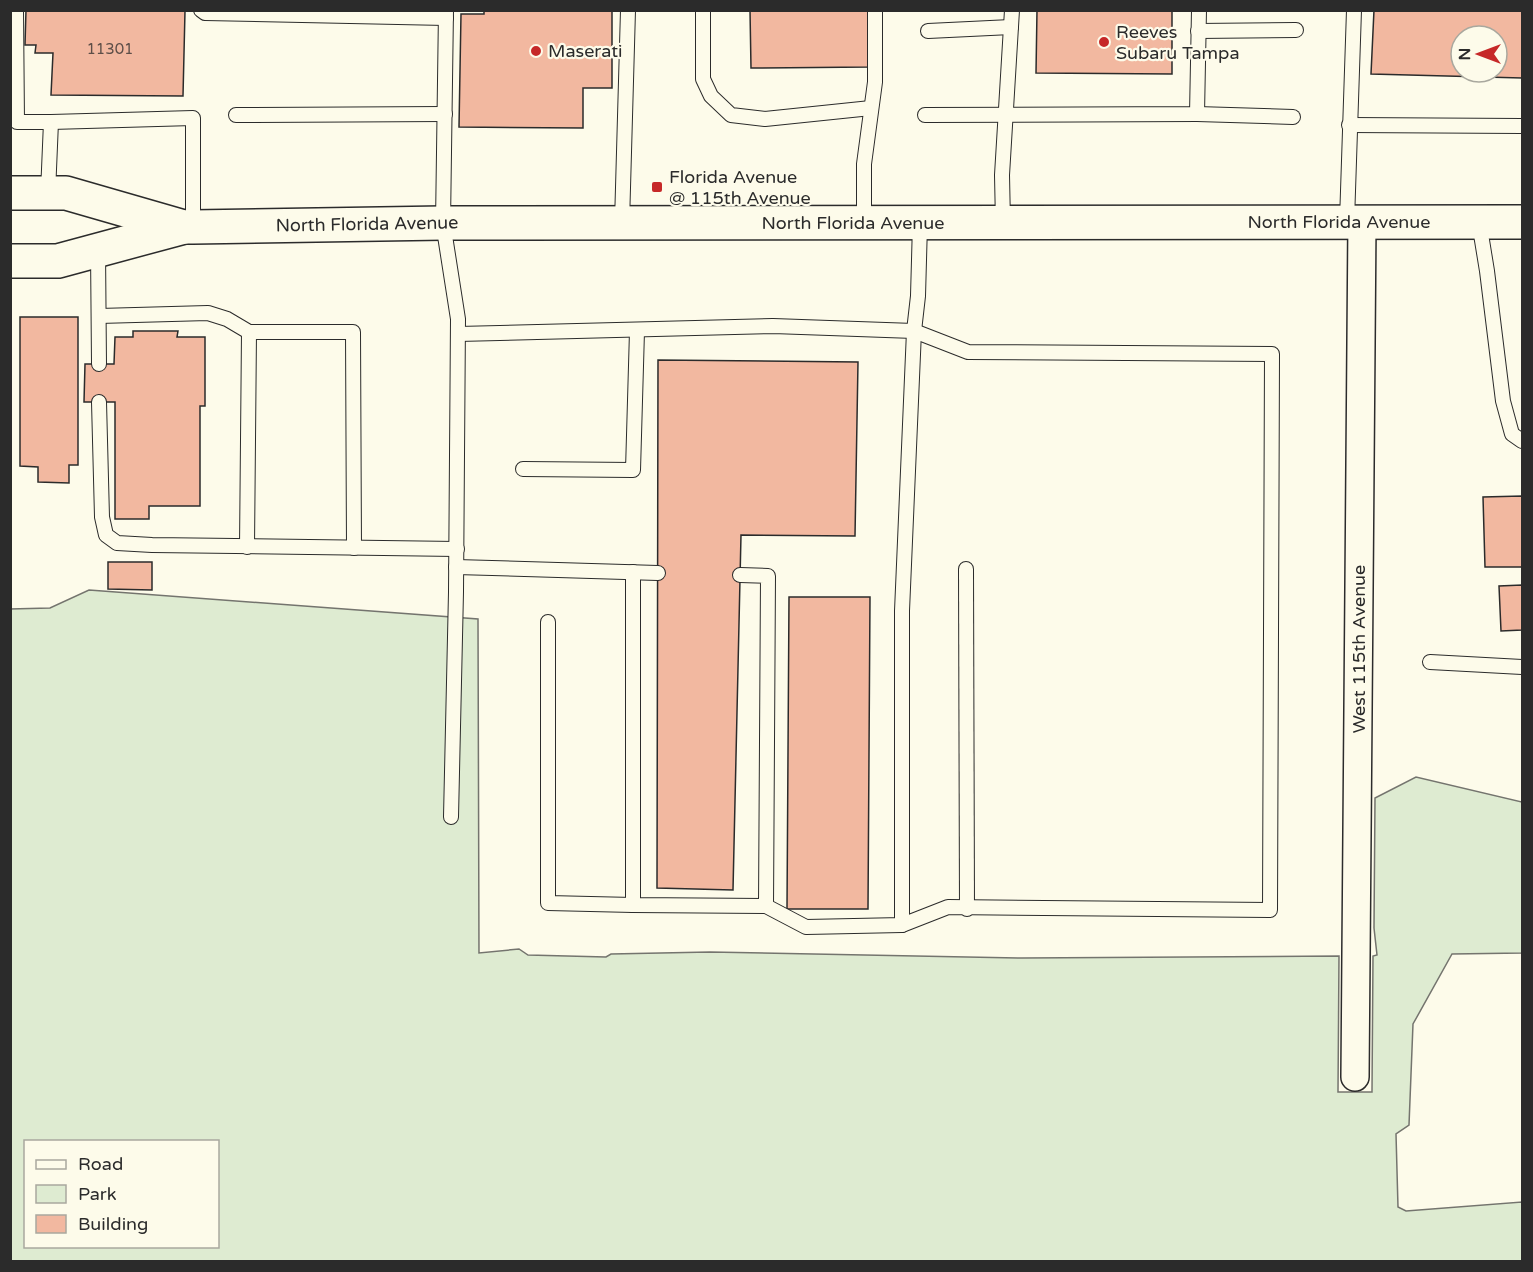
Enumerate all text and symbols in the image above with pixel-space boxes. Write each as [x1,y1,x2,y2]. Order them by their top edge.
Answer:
place label: Reeves Subaru Tampa [1116,21,1240,64]
north arrow [1449,24,1509,84]
marker: Reeves Subaru Tampa [1097,35,1111,49]
house number: 11301 [86,40,134,58]
place label: Maserati [548,40,622,62]
marker: Maserati [529,44,543,58]
text: N [1455,48,1475,60]
place label: Florida Avenue @ 115th Avenue [669,166,811,209]
marker: Florida Avenue @ 115th Avenue [650,180,664,194]
street label: North Florida Avenue [275,211,459,237]
street label: North Florida Avenue [1248,211,1430,233]
street label: North Florida Avenue [762,212,944,234]
street label: West 115th Avenue [1348,565,1370,733]
legend [24,1140,219,1248]
text: Road [78,1153,123,1175]
text: Park [78,1183,117,1205]
text: Building [78,1213,148,1235]

